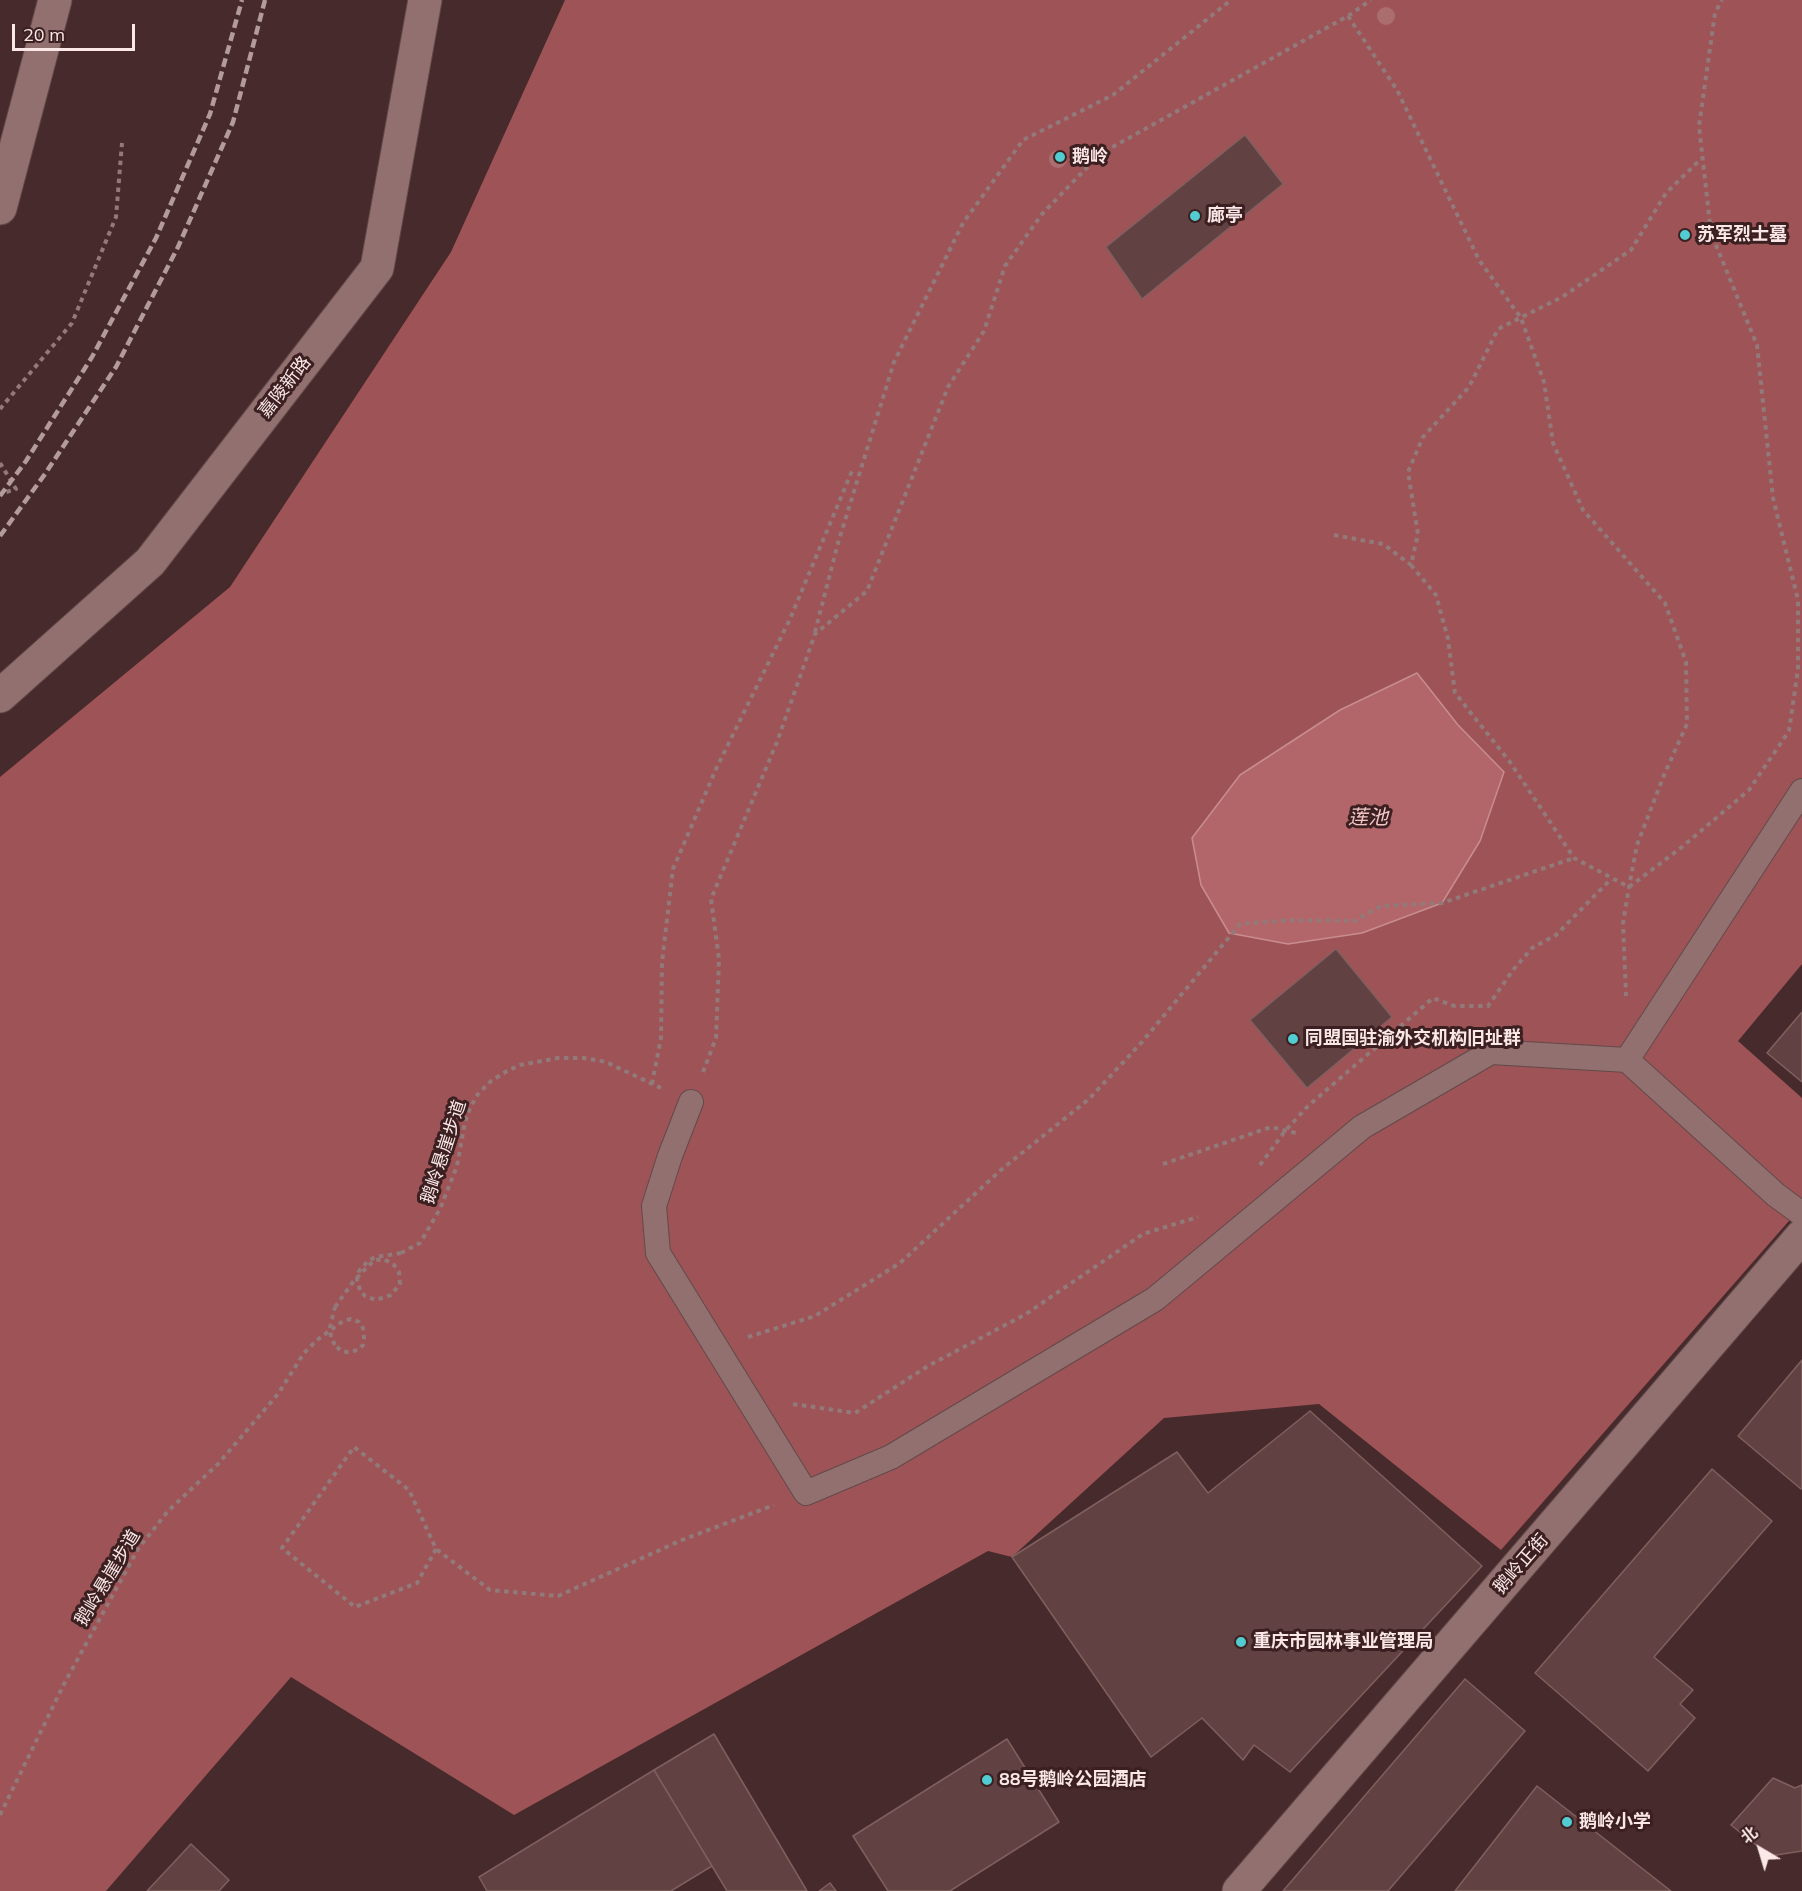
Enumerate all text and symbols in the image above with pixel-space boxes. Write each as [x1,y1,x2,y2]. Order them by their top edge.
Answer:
scale bar [15,12,138,50]
text: 20 m [23,23,65,46]
place label: 鹅岭 [1072,146,1108,168]
marker: 鹅岭 [1053,150,1067,164]
place label: 廊亭 [1207,205,1243,227]
marker: 廊亭 [1188,209,1202,223]
place label: 苏军烈士墓 [1697,224,1787,246]
marker: 苏军烈士墓 [1678,228,1692,242]
street label: 嘉陵新路 [254,352,316,422]
water label: 莲池 [1348,806,1388,830]
place label: 同盟国驻渝外交机构旧址群 [1305,1028,1521,1050]
marker: 同盟国驻渝外交机构旧址群 [1286,1032,1300,1046]
street label: 鹅岭悬崖步道 [417,1097,471,1207]
street label: 鹅岭悬崖步道 [71,1526,145,1630]
street label: 鹅岭正街 [1489,1530,1553,1598]
place label: 重庆市园林事业管理局 [1253,1631,1433,1653]
marker: 重庆市园林事业管理局 [1234,1635,1248,1649]
place label: 88号鹅岭公园酒店 [999,1769,1147,1791]
marker: 88号鹅岭公园酒店 [980,1773,994,1787]
place label: 鹅岭小学 [1579,1811,1651,1833]
marker: 鹅岭小学 [1560,1815,1574,1829]
north arrow [1730,1819,1790,1879]
text: 北 [1736,1822,1761,1848]

